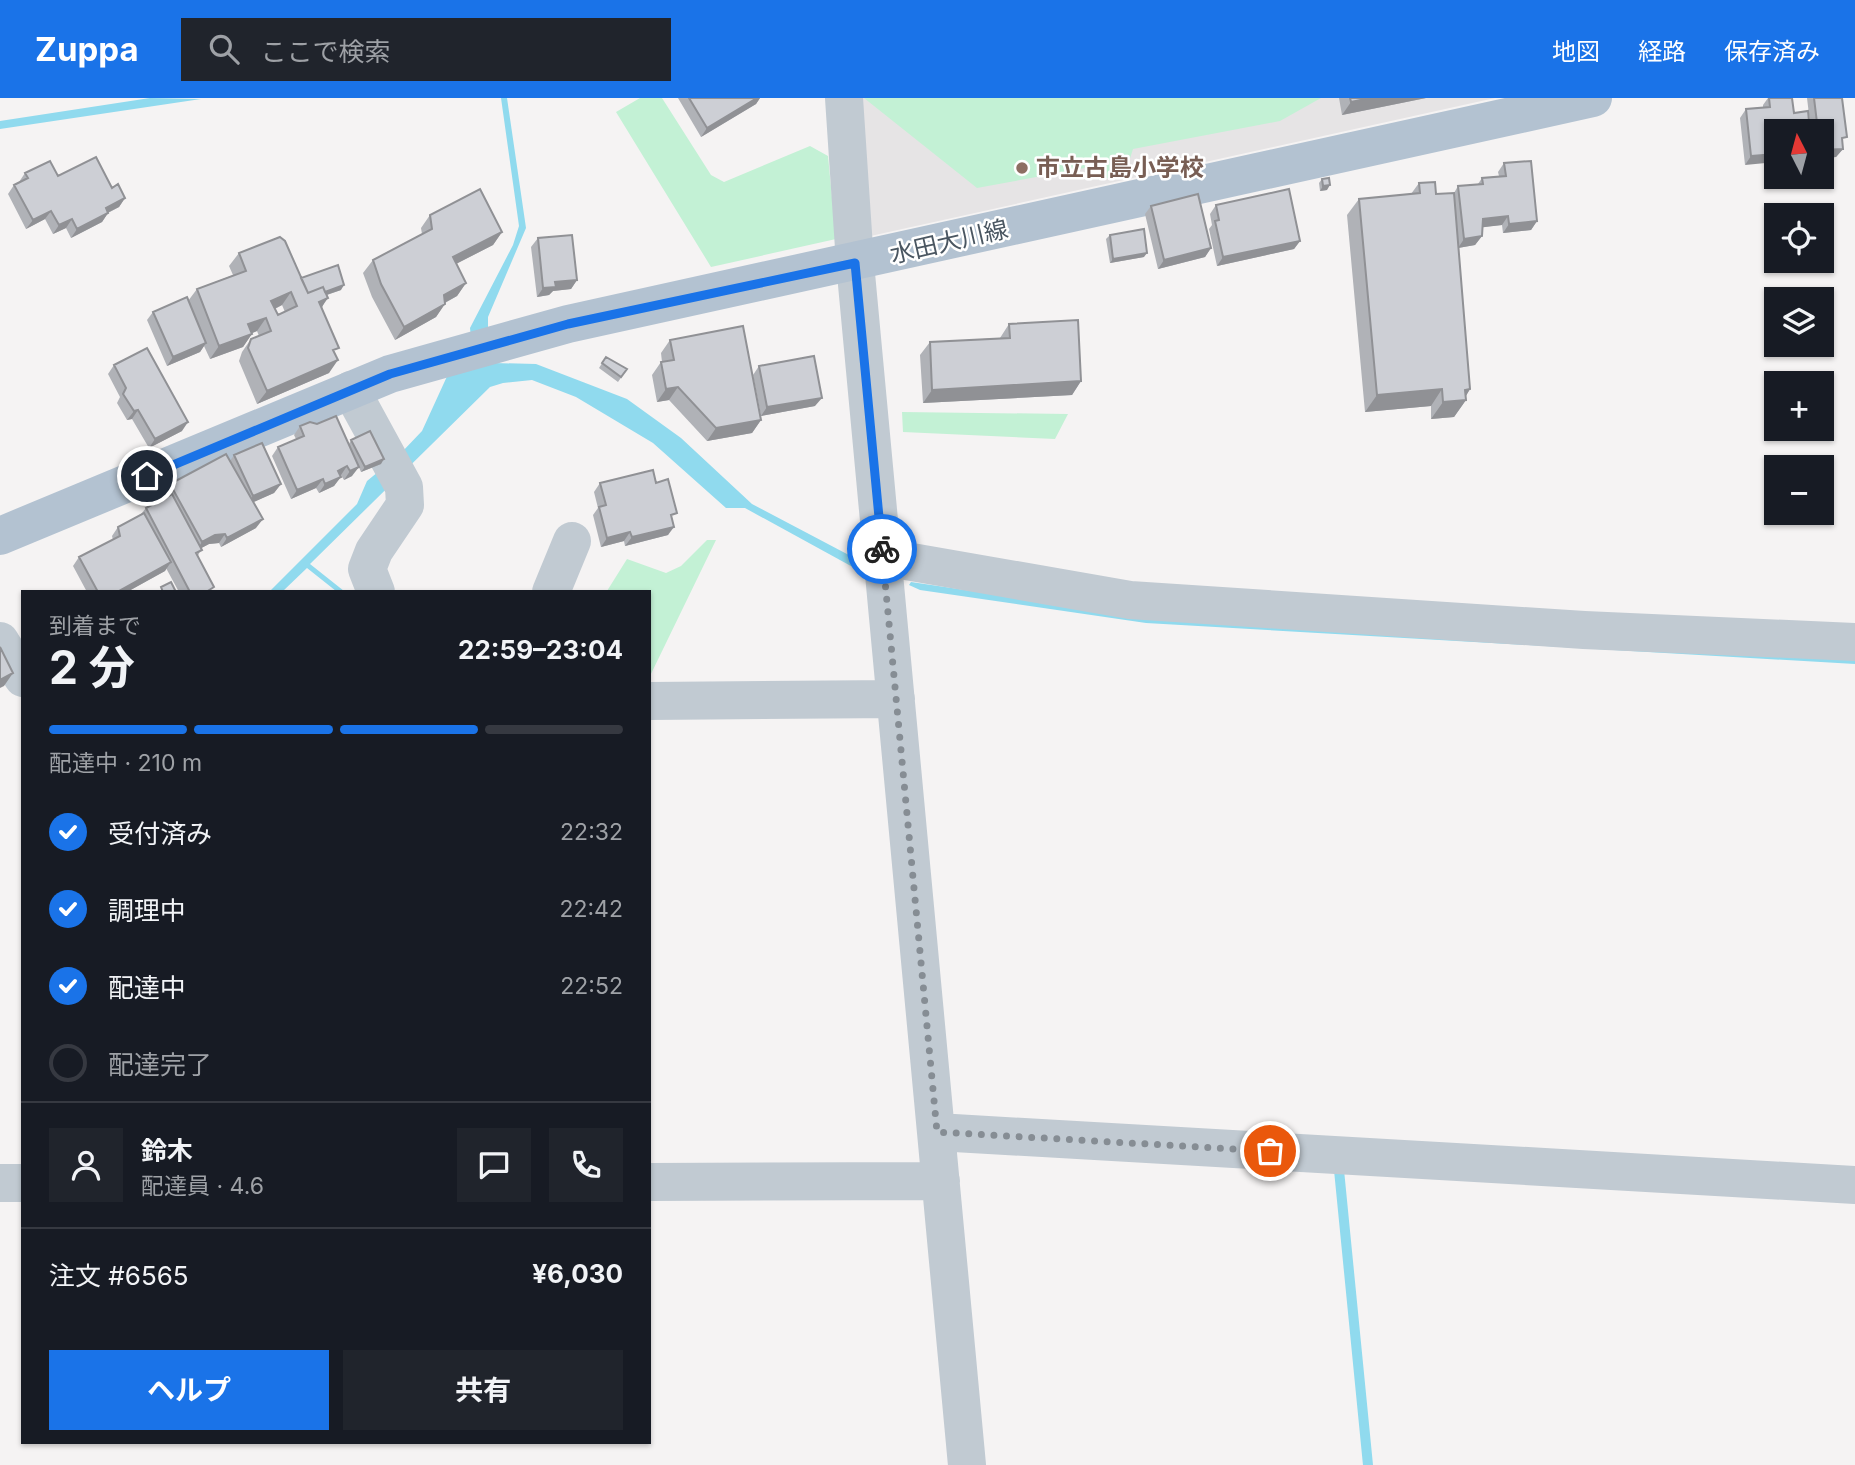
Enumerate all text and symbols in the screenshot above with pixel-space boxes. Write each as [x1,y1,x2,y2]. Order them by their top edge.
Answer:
search box [181,18,671,81]
text: Zuppa [35,29,139,69]
icon: search [205,30,243,68]
text: ここで検索 [261,36,391,67]
text: 地図 [1552,37,1600,66]
text: 経路 [1638,37,1686,66]
text: 保存済み [1724,37,1820,66]
north arrow [1764,119,1834,189]
map controls [1764,119,1834,525]
place label: 市立古島小学校 [1036,153,1204,182]
marker: 市立古島小学校 [1014,160,1030,176]
button: locate [1764,203,1834,273]
street label: 水田大川線 [887,214,1011,269]
button: layers [1764,287,1834,357]
button: + [1764,371,1834,441]
pin [117,446,177,506]
button: − [1764,455,1834,525]
icon: home [128,457,166,495]
courier [847,514,917,584]
icon: bike [863,530,901,568]
text: 到着まで [49,612,141,640]
text: 22:59–23:04 [458,634,623,665]
text: 2 分 [49,639,135,695]
text: 配達中 · 210 m [49,749,202,777]
icon: check [49,813,87,851]
text: 受付済み [108,818,212,849]
text: 22:32 [560,818,623,846]
icon: check [49,890,87,928]
text: 調理中 [108,895,186,926]
text: 22:42 [559,895,623,923]
icon: check [49,967,87,1005]
text: 配達中 [108,972,186,1003]
text: 22:52 [560,972,623,1000]
text: 配達完了 [108,1049,212,1080]
pin [1240,1121,1300,1181]
button: person [49,1128,123,1202]
button: chat [457,1128,531,1202]
button: phone [549,1128,623,1202]
icon: bag [1251,1132,1289,1170]
text: 鈴木 [141,1135,193,1166]
text: 配達員 · 4.6 [141,1172,264,1200]
text: ¥6,030 [532,1258,623,1289]
text: 注文 #6565 [49,1260,189,1291]
button: ヘルプ [49,1350,329,1430]
button: 共有 [343,1350,623,1430]

